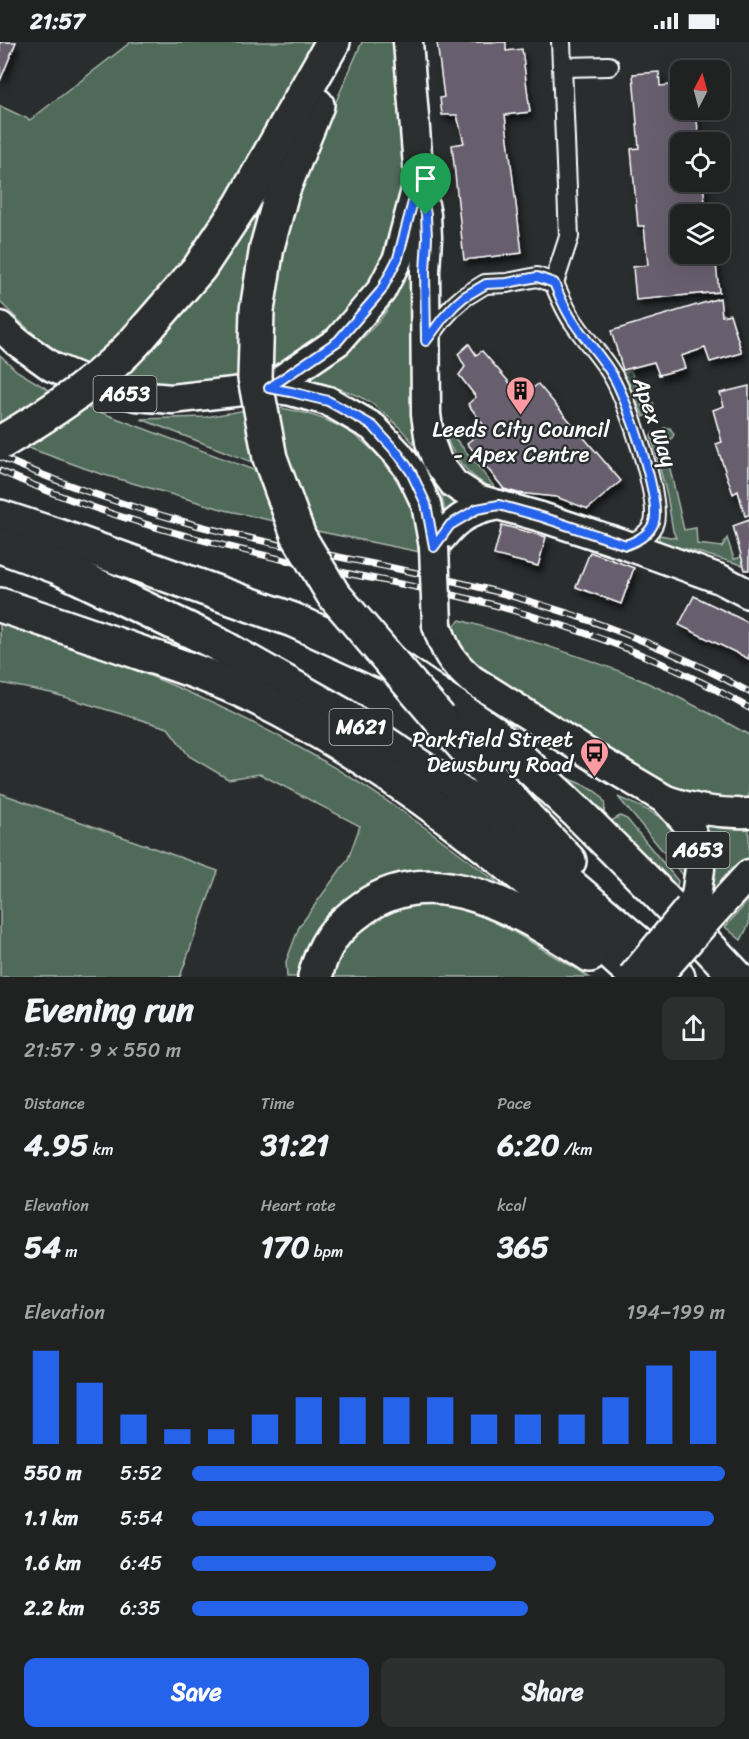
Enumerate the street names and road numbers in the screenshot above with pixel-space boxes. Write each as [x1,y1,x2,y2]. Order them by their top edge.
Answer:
street label: Apex Way [621,370,689,473]
road number: A653 [94,376,156,412]
road number: M621 [330,709,392,745]
road number: A653 [666,832,730,868]

